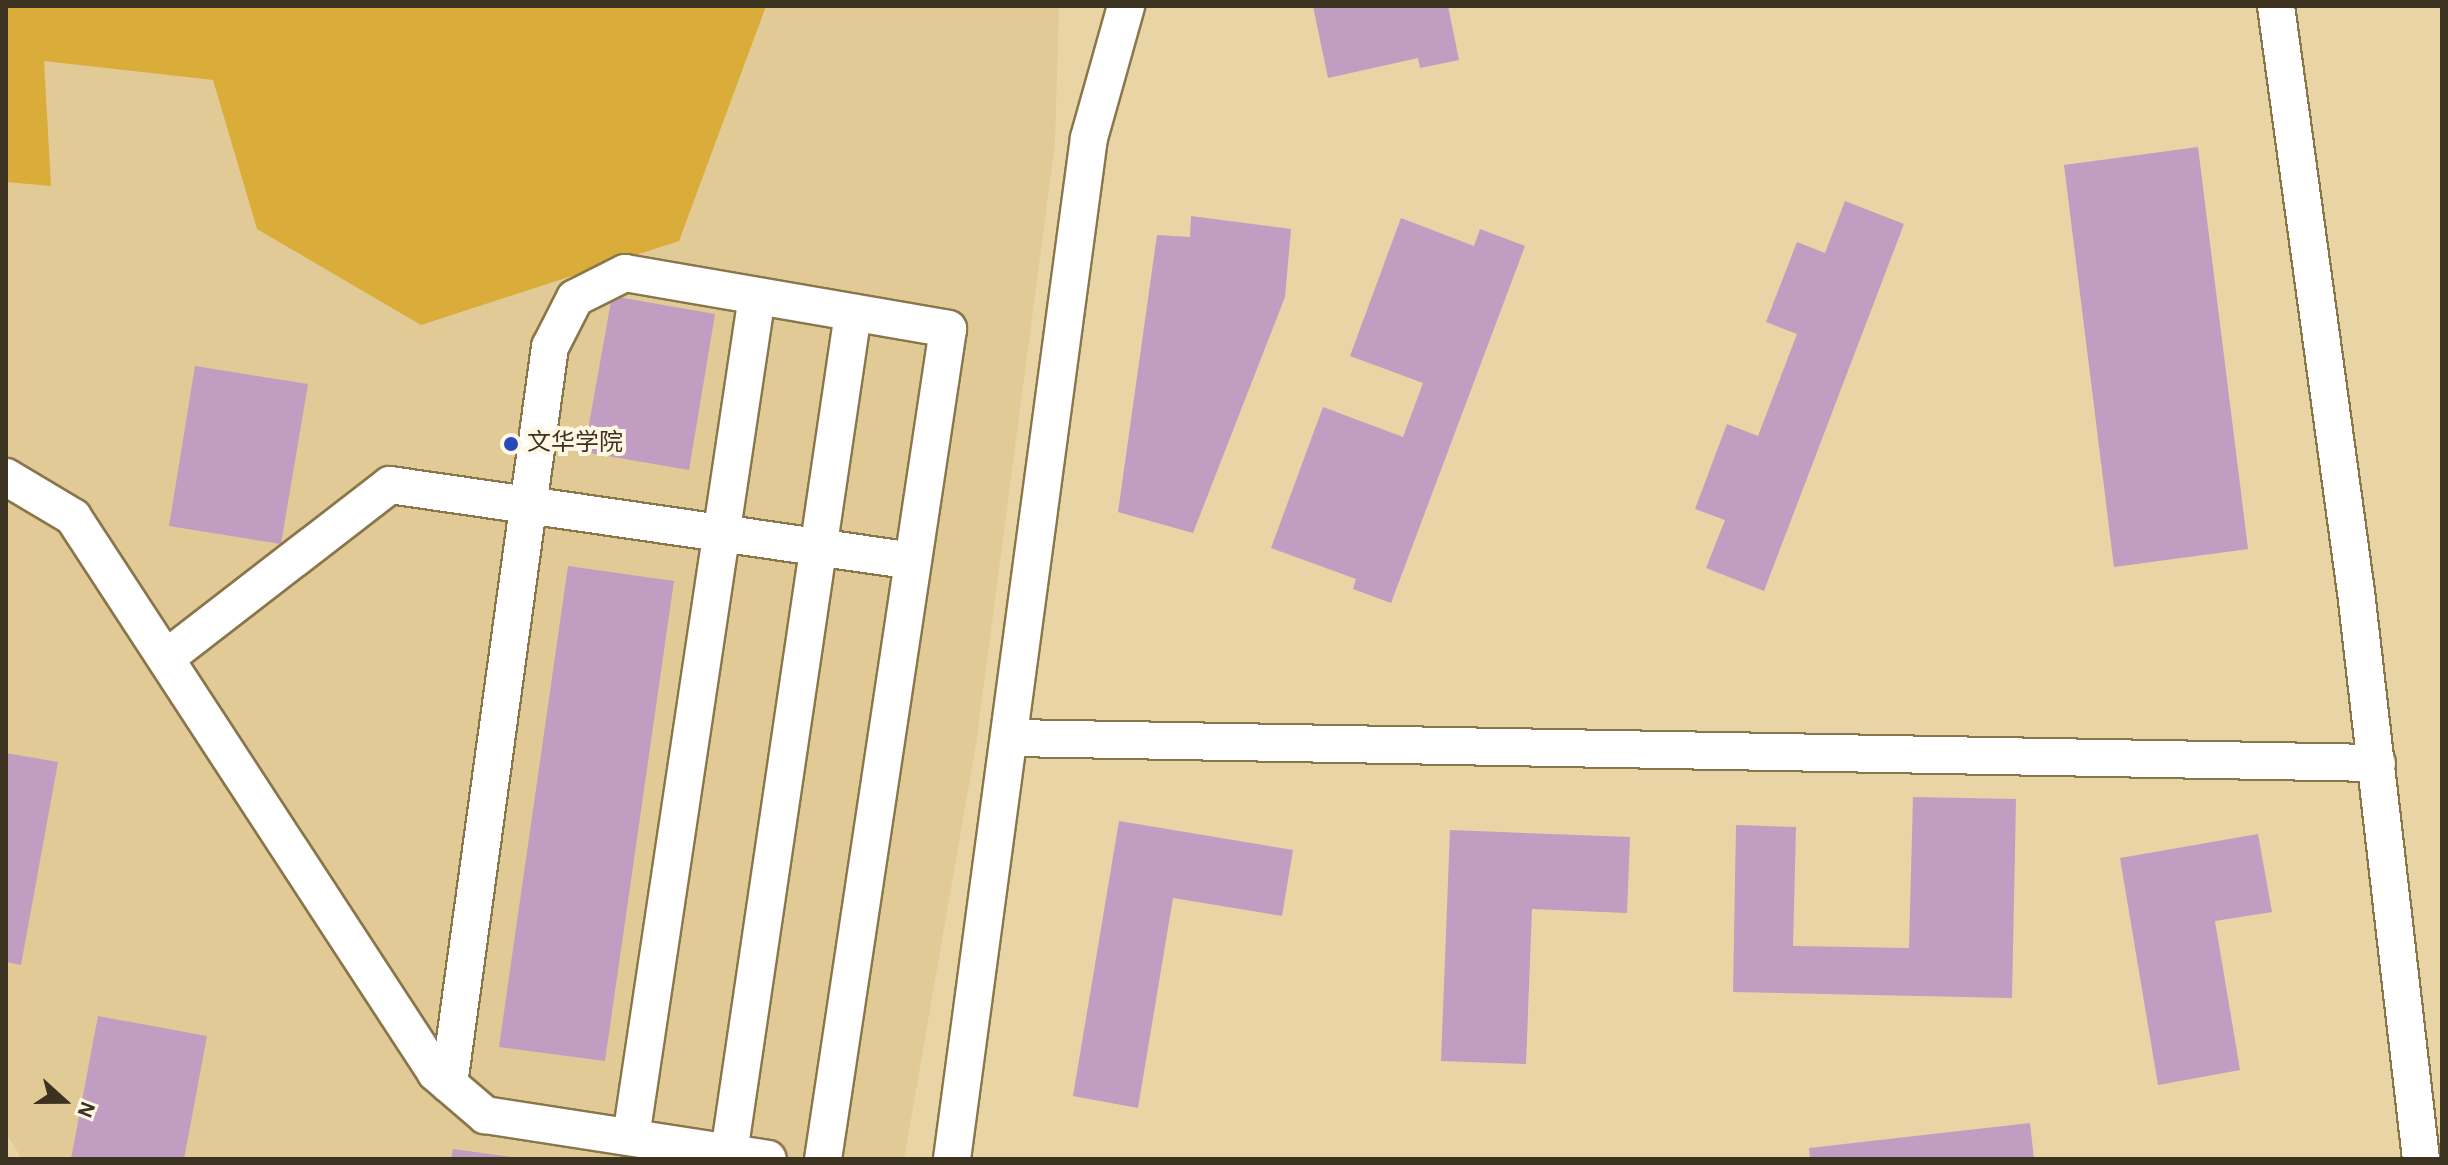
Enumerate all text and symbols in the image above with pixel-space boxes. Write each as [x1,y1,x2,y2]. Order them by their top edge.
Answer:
place label: 文华学院 [527,430,623,458]
marker: 文华学院 [502,435,520,453]
north arrow [24,1061,104,1141]
text: N [73,1099,99,1121]

